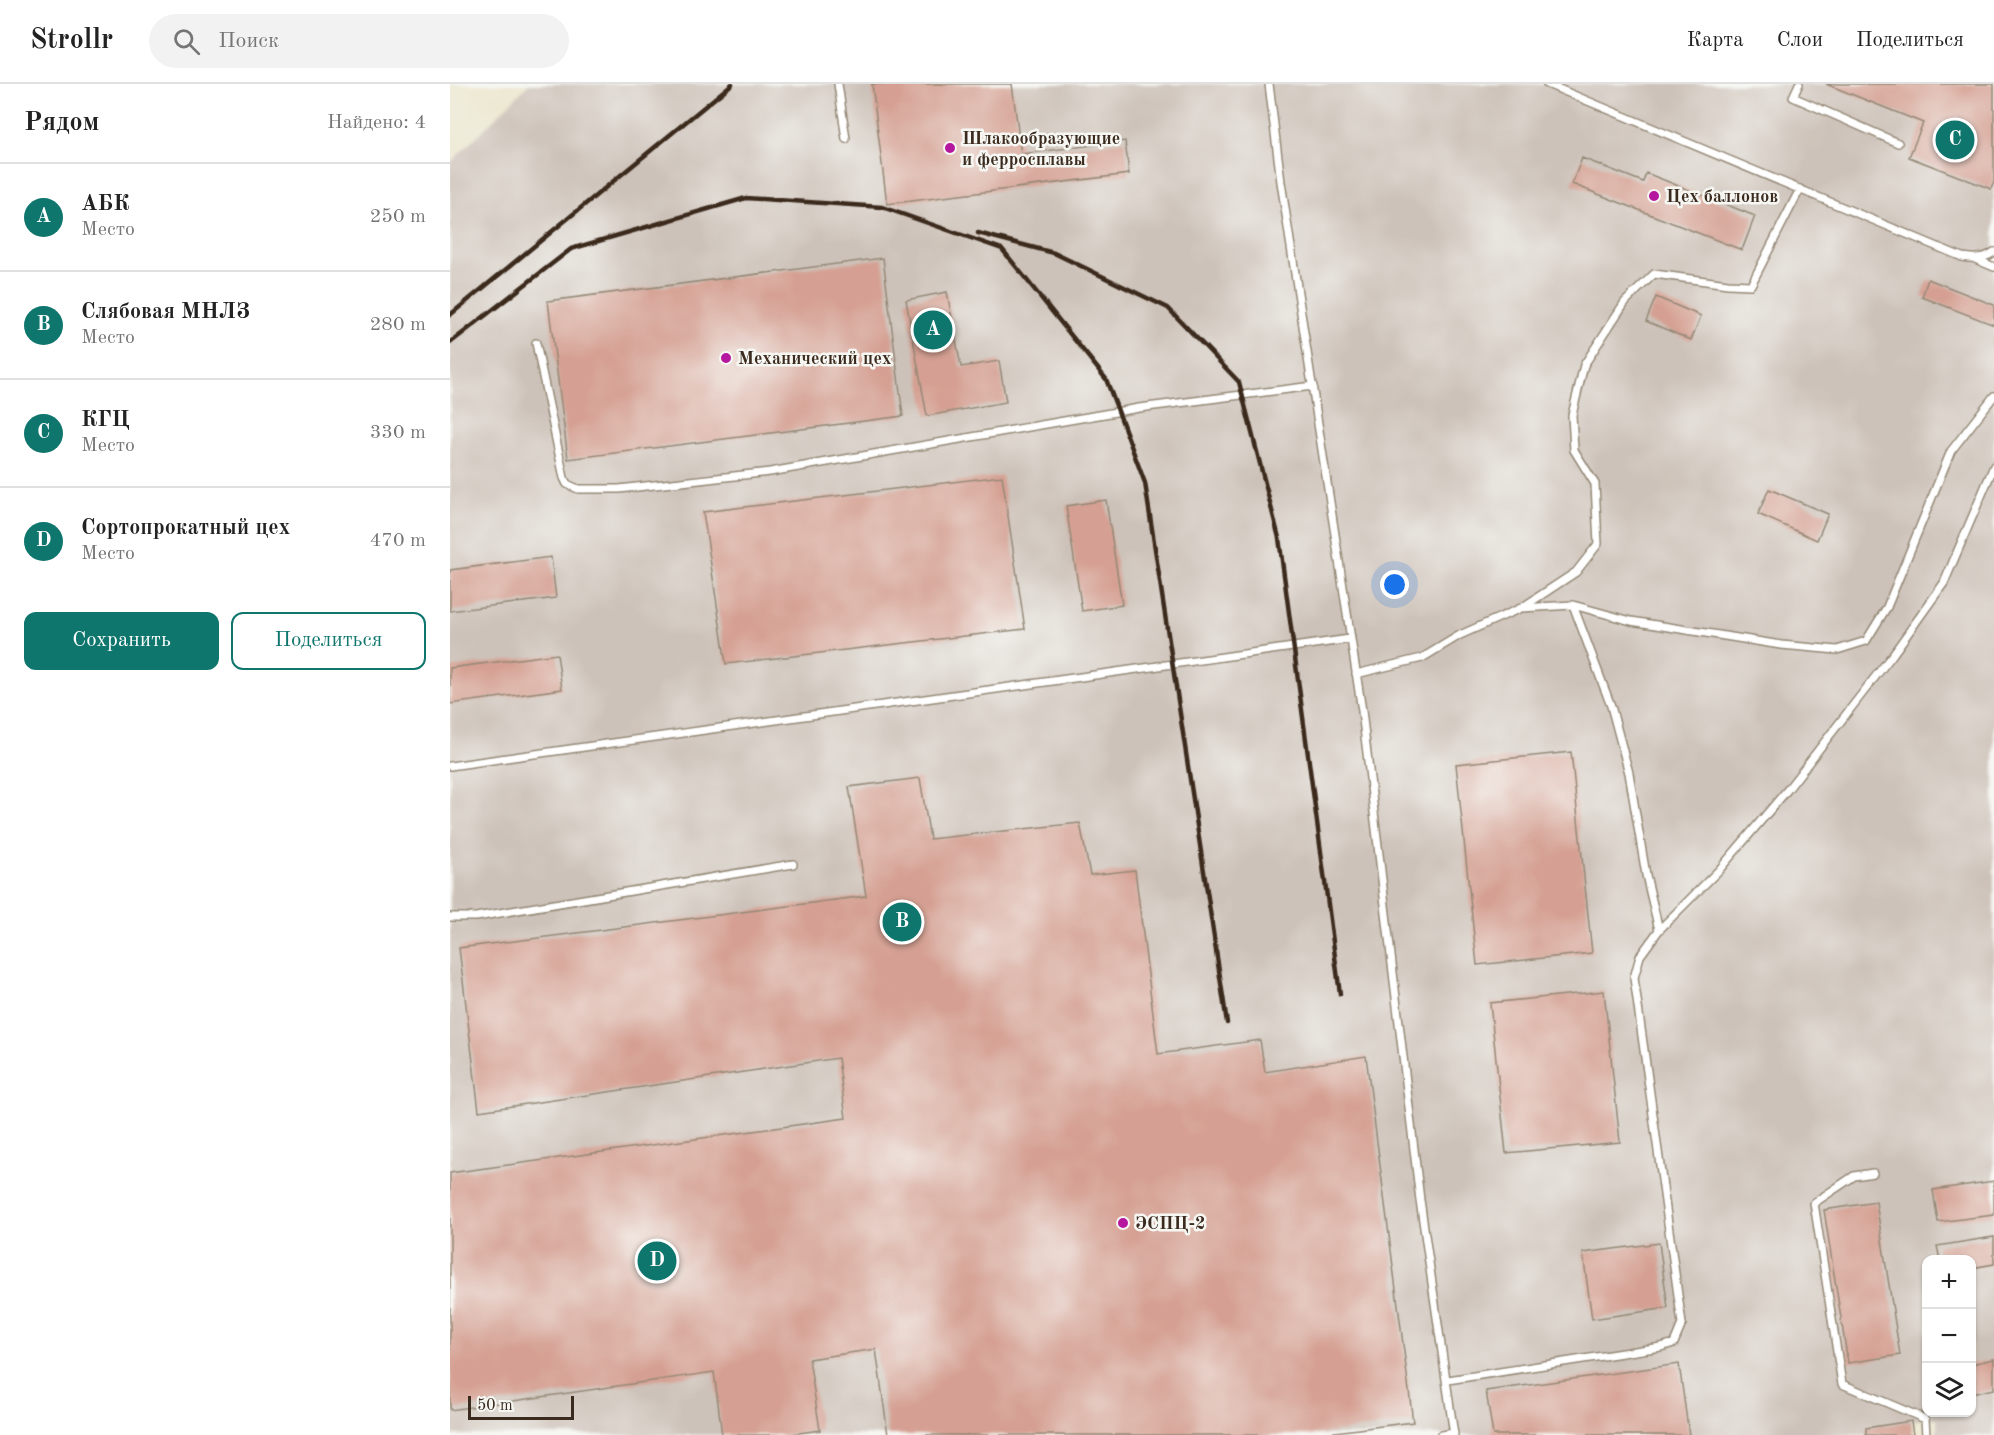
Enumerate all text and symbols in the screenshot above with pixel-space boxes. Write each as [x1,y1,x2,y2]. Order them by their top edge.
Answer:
search box [149,14,569,68]
icon: search [170,25,203,58]
text: Strollr [30,27,113,55]
text: Поиск [218,30,279,52]
text: Карта [1687,30,1744,51]
text: Слои [1777,30,1823,51]
text: Поделиться [1856,30,1964,51]
text: Рядом [24,110,99,136]
text: Найдено: 4 [327,113,426,133]
pin: C [1936,118,1974,162]
place label: Шлакообразующие и ферросплавы [962,130,1120,170]
marker: Шлакообразующие и ферросплавы [943,141,957,155]
place label: Цех баллонов [1666,188,1778,206]
marker: Цех баллонов [1647,189,1661,203]
text: АБК [81,193,129,215]
text: A [36,207,51,227]
text: 250 m [370,207,426,227]
text: Место [81,220,135,240]
text: Слябовая МНЛЗ [81,301,250,323]
pin: A [914,308,952,352]
text: B [36,315,51,335]
text: 280 m [370,315,426,335]
text: Место [81,328,135,348]
place label: Механический цех [738,350,891,368]
marker: Механический цех [719,351,733,365]
text: КГЦ [81,409,130,431]
text: C [37,423,50,443]
text: 330 m [370,423,426,443]
text: Место [81,436,135,456]
text: Сортопрокатный цех [81,517,290,539]
text: D [36,531,51,551]
text: 470 m [370,531,426,551]
text: Место [81,544,135,564]
your location [1380,570,1409,599]
button: Сохранить [24,612,219,670]
button: Поделиться [231,612,426,670]
pin: B [882,900,922,944]
place label: ЭСПЦ-2 [1135,1215,1206,1233]
marker: ЭСПЦ-2 [1116,1216,1130,1230]
pin: D [638,1238,676,1284]
map controls [1922,1255,1976,1417]
button: + [1922,1255,1976,1309]
button: − [1922,1309,1976,1363]
button: layers [1922,1363,1976,1417]
scale bar [468,1393,574,1420]
text: 50 m [477,1398,513,1414]

